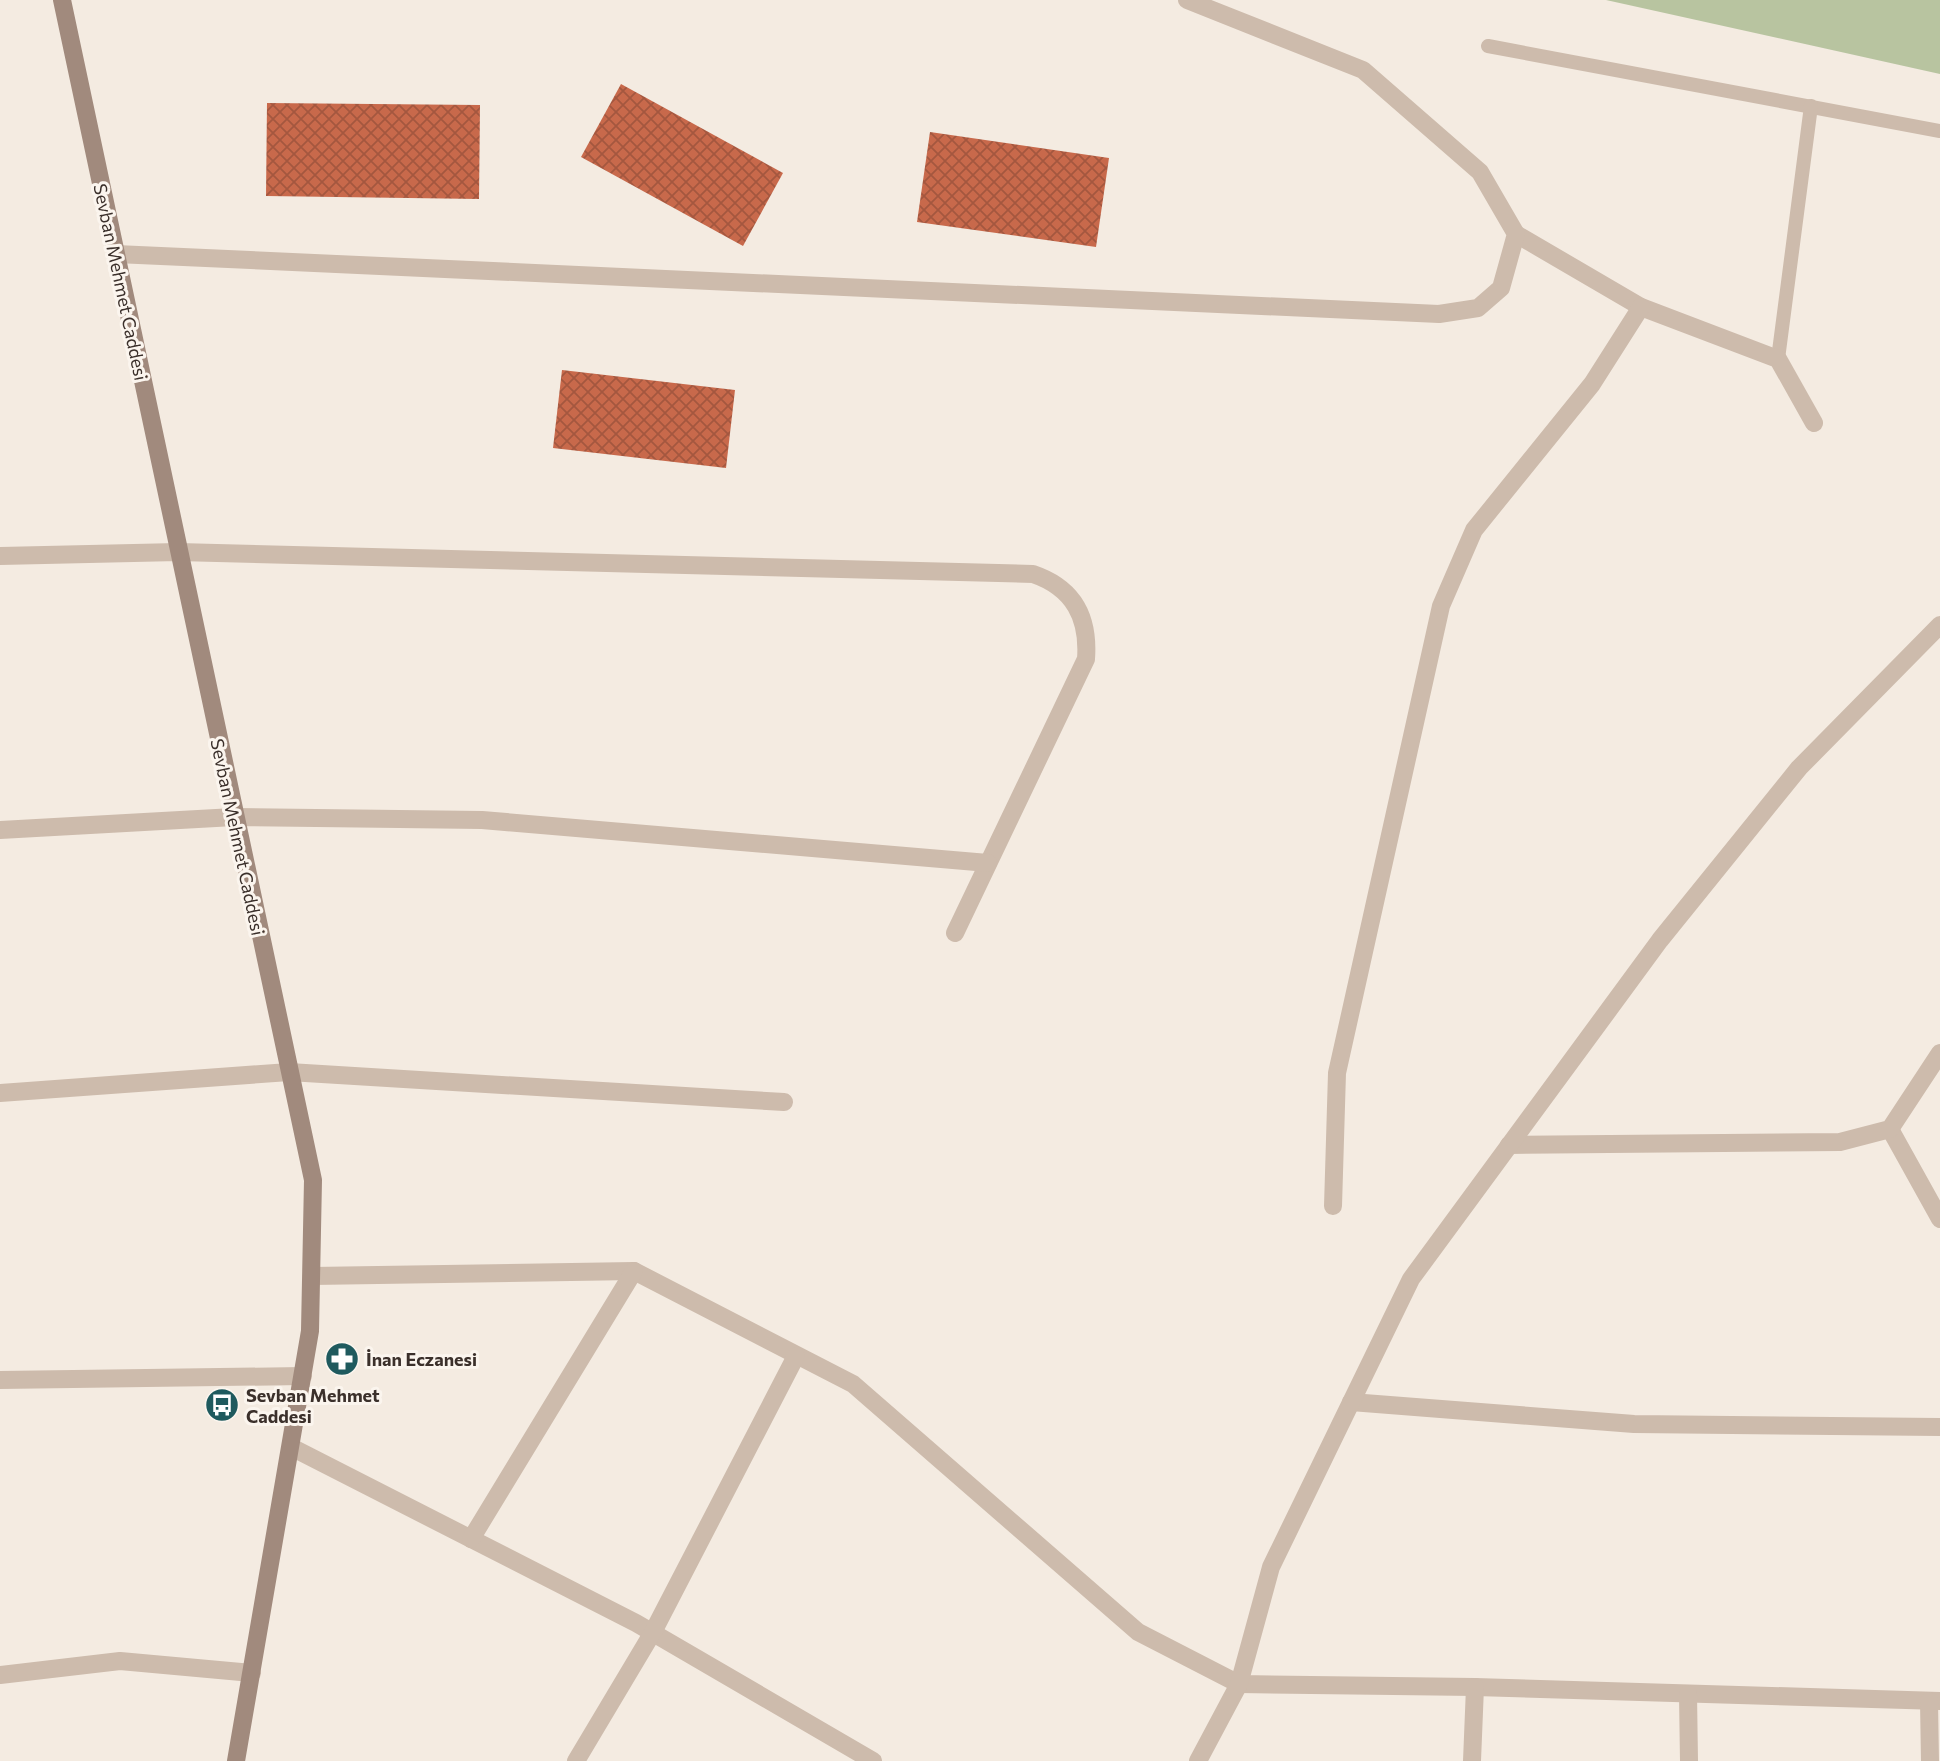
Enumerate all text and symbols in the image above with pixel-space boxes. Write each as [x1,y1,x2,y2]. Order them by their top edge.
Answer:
street label: Sevban Mehmet Caddesi [89,182,153,382]
street label: Sevban Mehmet Caddesi [206,737,270,937]
pharmacy icon: İnan Eczanesi [323,1340,361,1378]
place label: İnan Eczanesi [366,1348,477,1370]
place label: Sevban Mehmet Caddesi [246,1384,380,1427]
bus stop icon: Sevban Mehmet Caddesi [203,1386,241,1424]

